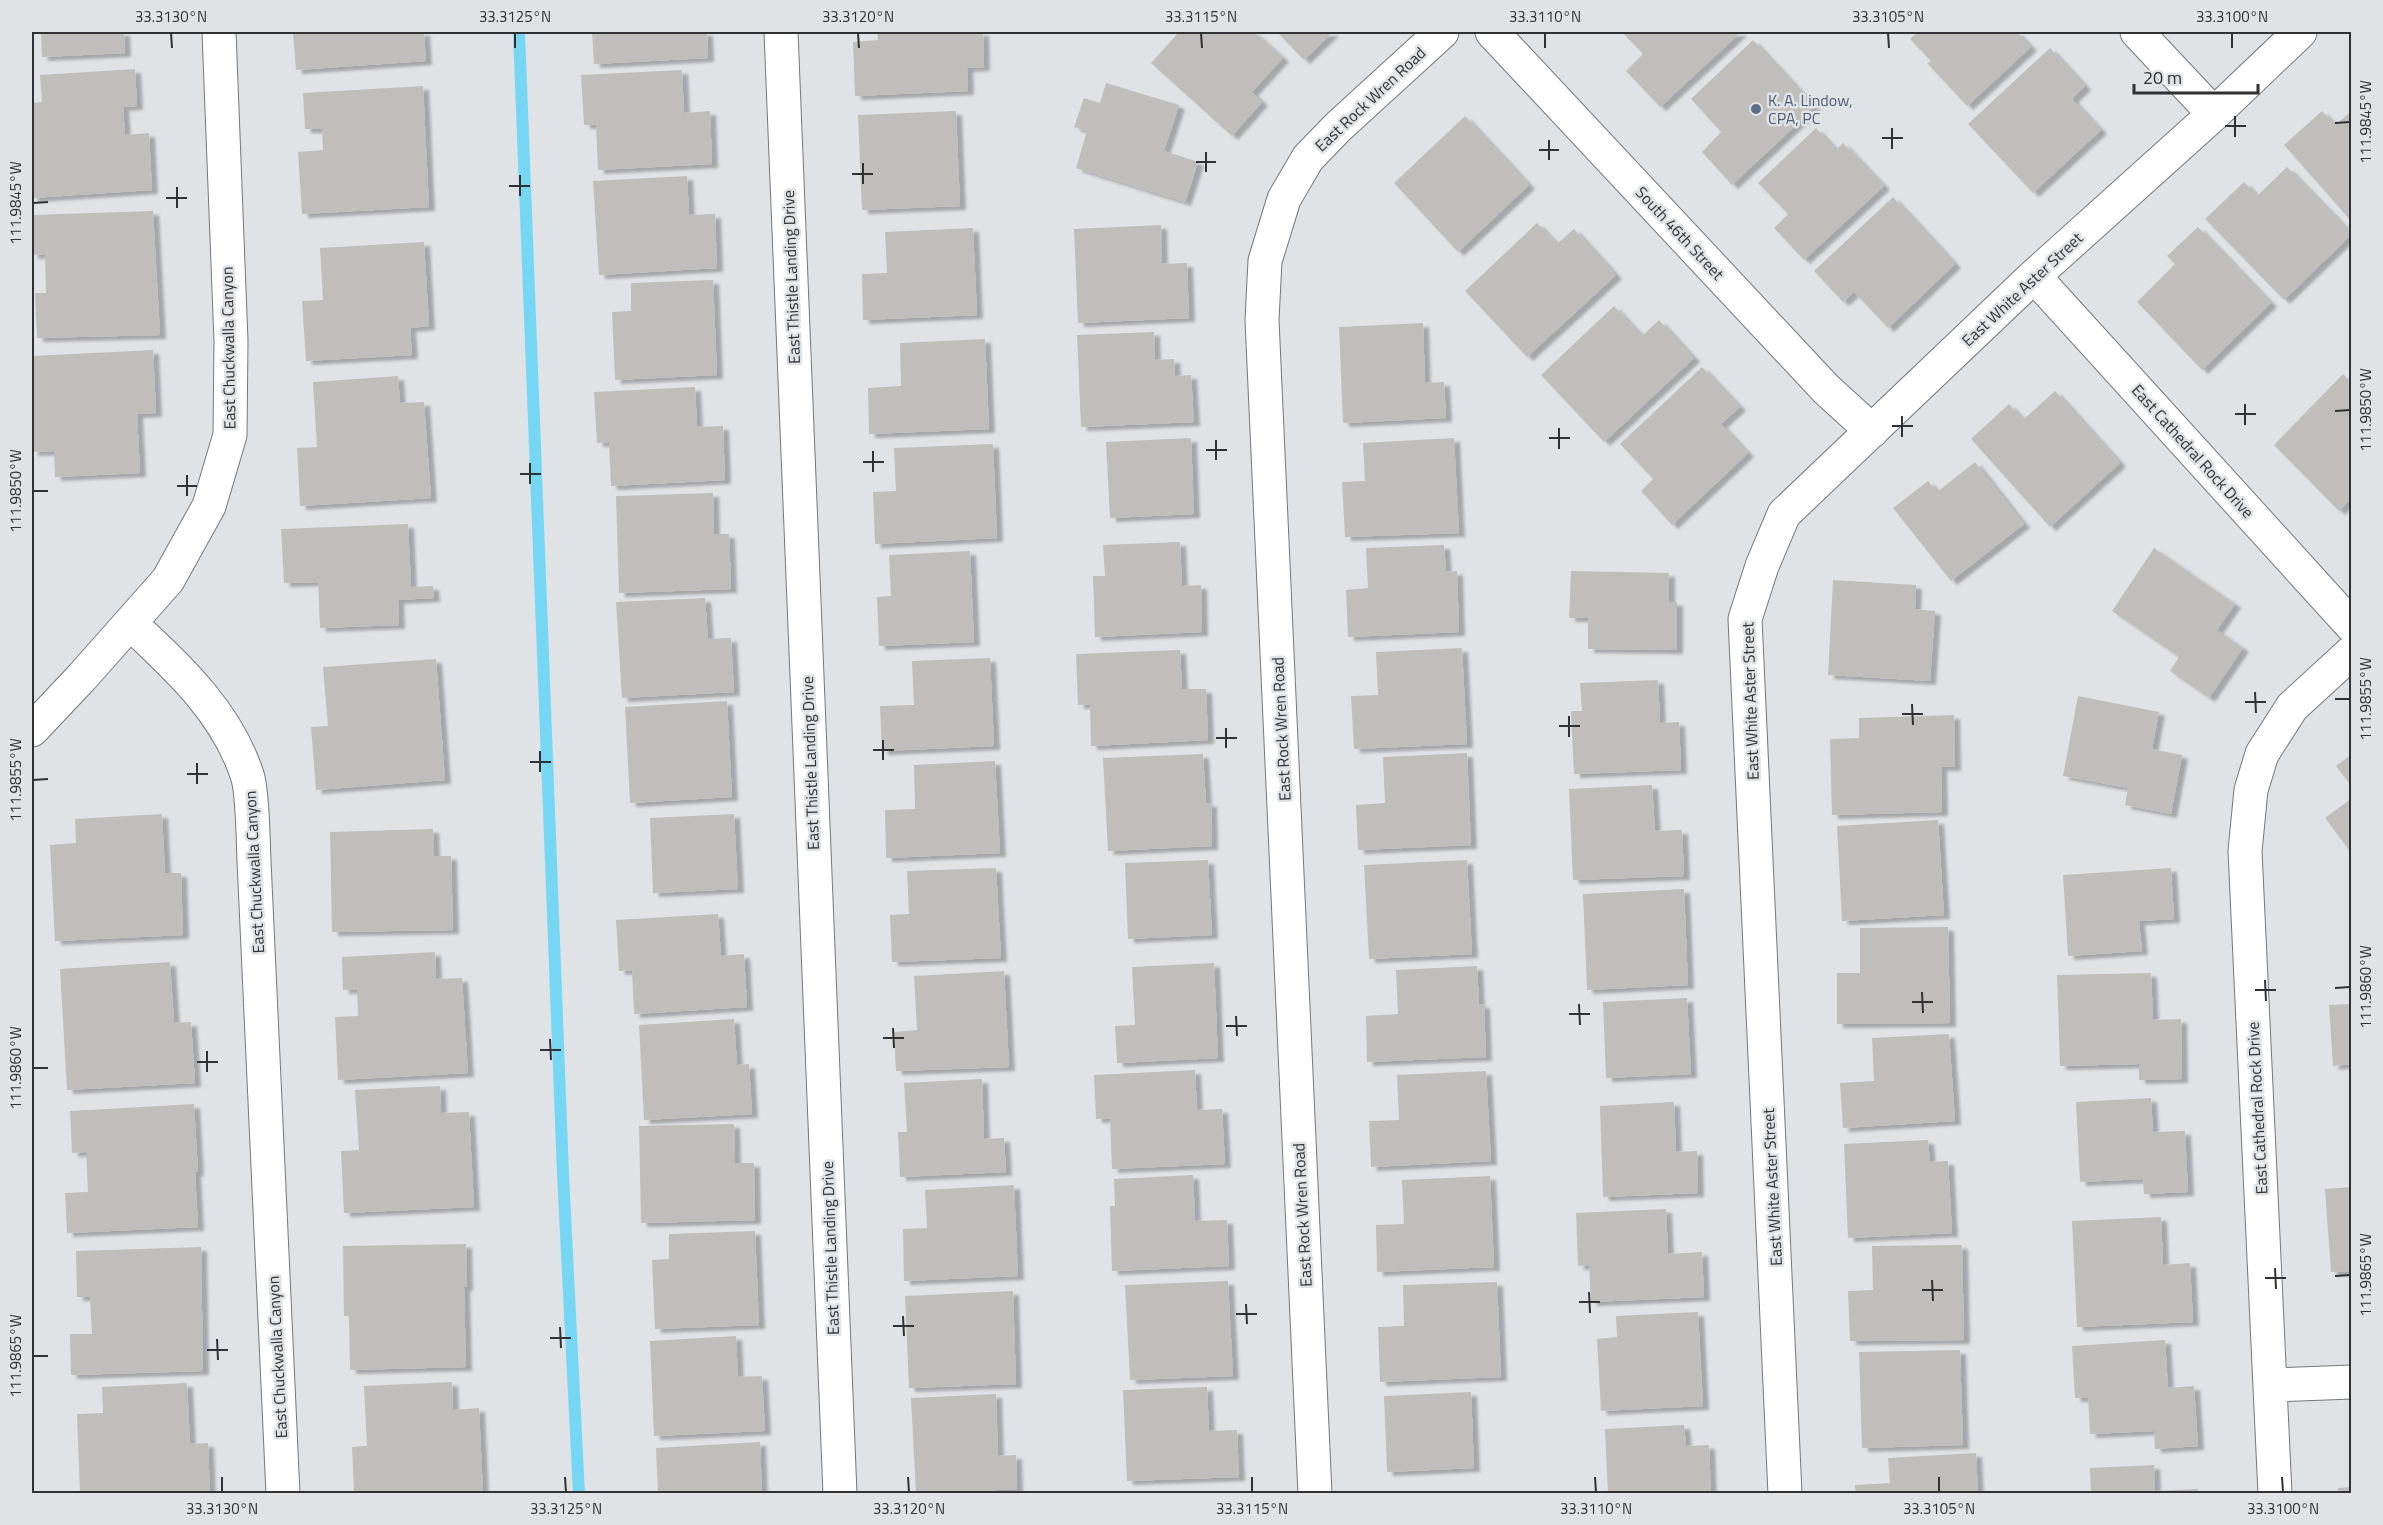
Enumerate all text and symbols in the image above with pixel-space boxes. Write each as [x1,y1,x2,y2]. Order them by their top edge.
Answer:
text: 33.3130°N [135,5,207,28]
text: 33.3125°N [479,5,551,28]
text: 33.3120°N [822,5,894,28]
text: 33.3115°N [1165,5,1237,28]
text: 33.3110°N [1509,5,1581,28]
text: 33.3105°N [1852,5,1924,28]
text: 33.3100°N [2196,5,2268,28]
street label: East Rock Wren Road [1309,41,1431,157]
scale bar [2134,57,2258,95]
text: 20 m [2143,64,2182,91]
text: 111.9845°W [2354,80,2377,164]
place label: K. A. Lindow, CPA, PC [1768,88,1853,130]
marker: K. A. Lindow, CPA, PC [1749,102,1763,116]
text: 111.9845°W [4,161,27,245]
street label: South 46th Street [1630,181,1730,285]
street label: East Thistle Landing Drive [776,190,806,364]
street label: East White Aster Street [1956,226,2088,352]
street label: East Chuckwalla Canyon [215,266,241,430]
text: 111.9850°W [2354,368,2377,452]
street label: East Cathedral Rock Drive [2126,379,2260,523]
text: 111.9850°W [4,449,27,533]
street label: East White Aster Street [1735,621,1765,780]
street label: East Rock Wren Road [1265,657,1297,801]
text: 111.9855°W [2354,657,2377,741]
street label: East Thistle Landing Drive [795,676,825,850]
text: 111.9855°W [4,738,27,822]
street label: East Chuckwalla Canyon [238,790,270,954]
text: 111.9860°W [2354,945,2377,1029]
street label: East Cathedral Rock Drive [2240,1021,2274,1195]
text: 111.9860°W [4,1026,27,1110]
street label: East White Aster Street [1756,1107,1788,1266]
street label: East Rock Wren Road [1286,1143,1318,1287]
street label: East Thistle Landing Drive [815,1161,845,1335]
text: 111.9865°W [2354,1233,2377,1317]
street label: East Chuckwalla Canyon [261,1275,293,1439]
text: 111.9865°W [4,1314,27,1398]
text: 33.3130°N [186,1497,258,1520]
text: 33.3125°N [530,1497,602,1520]
text: 33.3120°N [873,1497,945,1520]
text: 33.3115°N [1216,1497,1288,1520]
text: 33.3110°N [1560,1497,1632,1520]
text: 33.3105°N [1903,1497,1975,1520]
text: 33.3100°N [2247,1497,2319,1520]

